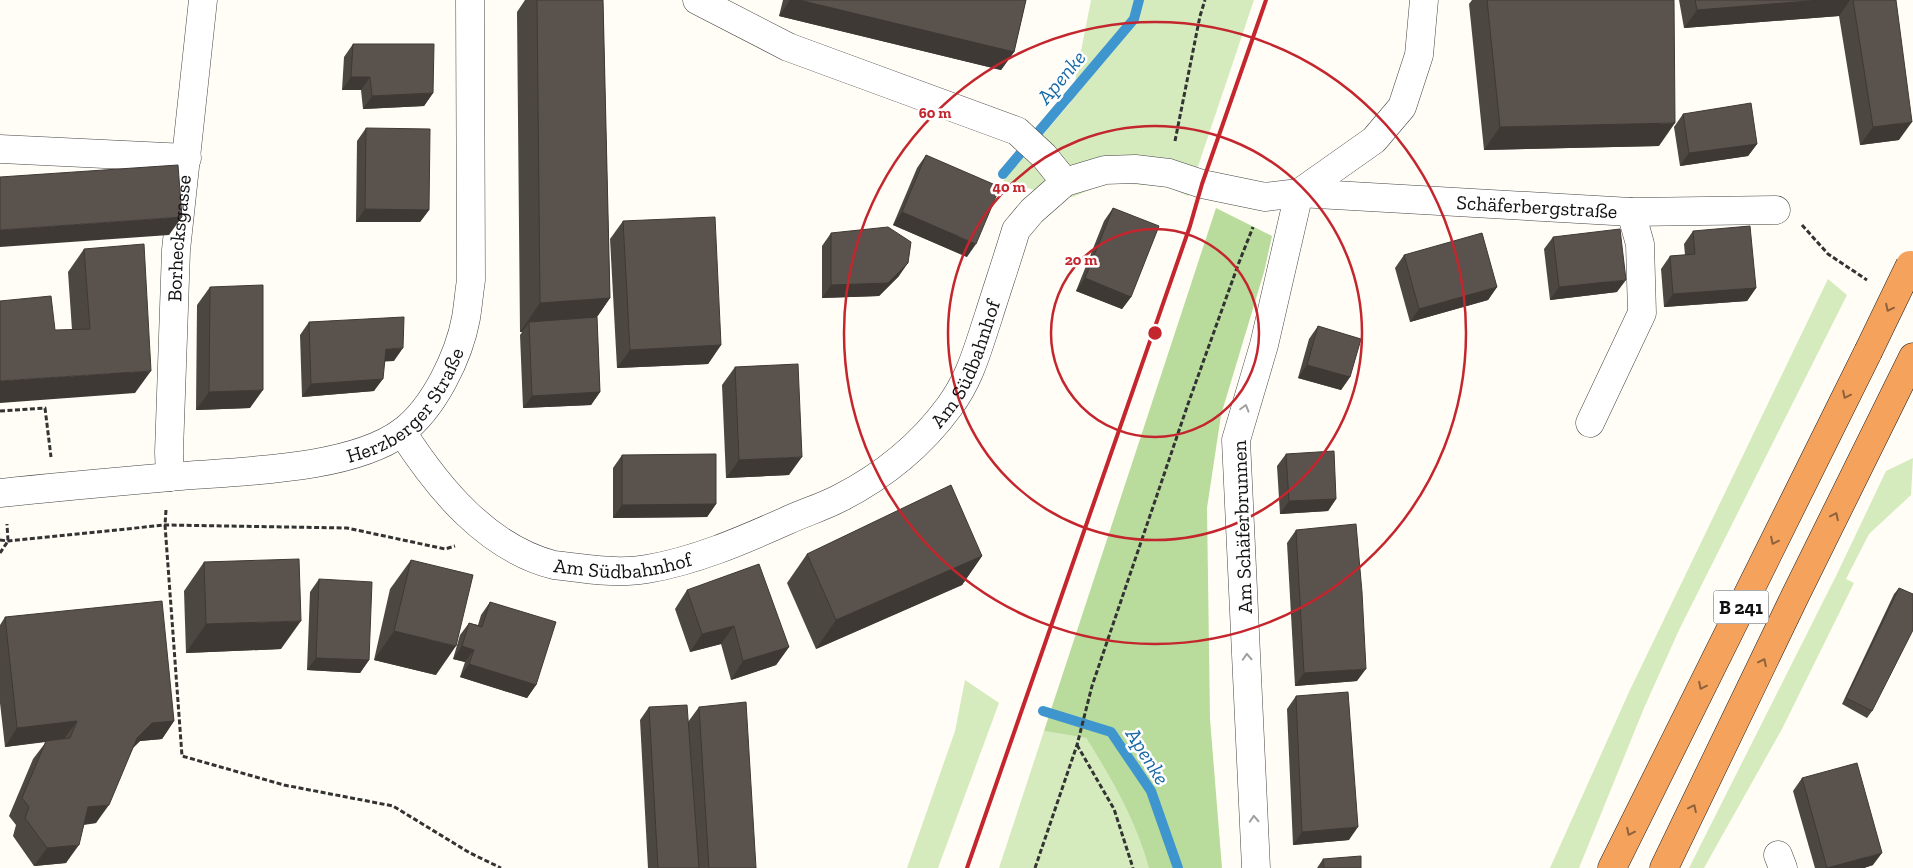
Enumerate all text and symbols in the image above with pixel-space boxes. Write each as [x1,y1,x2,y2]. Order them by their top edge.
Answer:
water label: Apenke [1031,45,1091,110]
text: 60 m [919,104,951,122]
street label: Borhecksgasse [162,174,196,302]
text: 40 m [992,178,1026,196]
street label: Schäferbergstraße [1456,190,1618,223]
text: 20 m [1065,251,1097,269]
street label: Am Südbahnhof [926,296,1005,433]
one-way arrow [1885,303,1895,312]
centre of rings [1146,324,1164,342]
street label: Herzberger Straße [343,344,469,468]
one-way arrow [1842,390,1852,399]
one-way arrow [1240,405,1250,413]
street label: Am Schäferbrunnen [1227,439,1257,614]
one-way arrow [1828,512,1839,521]
one-way arrow [1770,536,1780,545]
street label: Am Südbahnhof [552,547,696,583]
road number: B 241 [1714,590,1768,624]
one-way arrow [1241,653,1252,661]
one-way arrow [1757,658,1767,667]
one-way arrow [1698,681,1708,690]
water label: Apenke [1120,722,1175,789]
one-way arrow [1686,804,1697,813]
one-way arrow [1249,815,1260,823]
one-way arrow [1625,827,1636,836]

